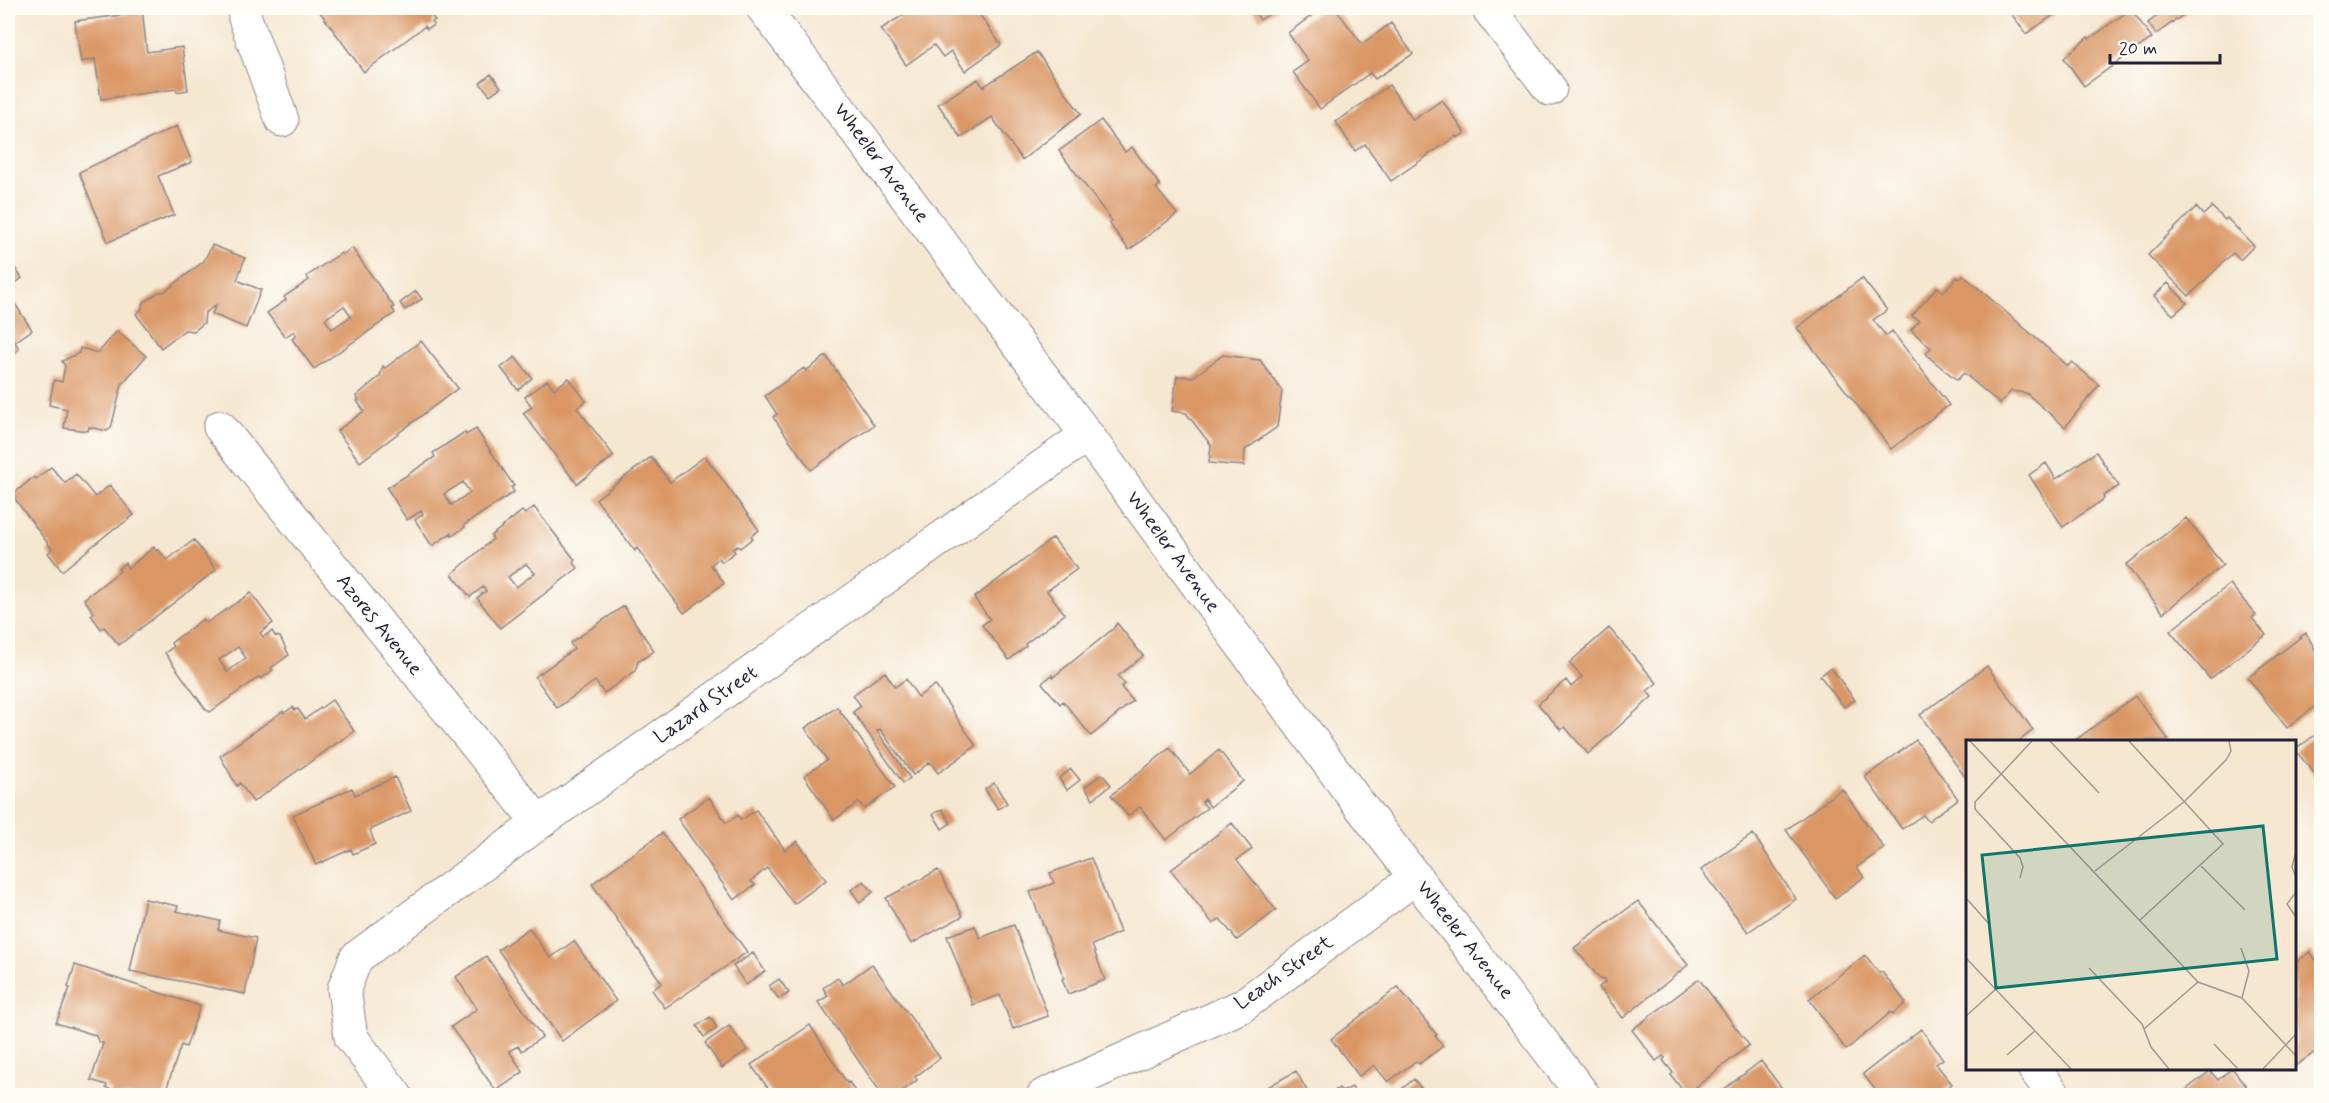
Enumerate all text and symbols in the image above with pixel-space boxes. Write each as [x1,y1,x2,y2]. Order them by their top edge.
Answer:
scale bar [2110,27,2220,65]
text: 20 m [2119,37,2157,61]
street label: Wheeler Avenue [827,98,935,229]
street label: Wheeler Avenue [1120,486,1226,618]
street label: Azores Avenue [330,569,428,682]
street label: Lazard Street [649,659,763,751]
inset map [1966,740,2296,1070]
street label: Wheeler Avenue [1410,875,1520,1005]
street label: Leach Street [1229,929,1339,1017]

